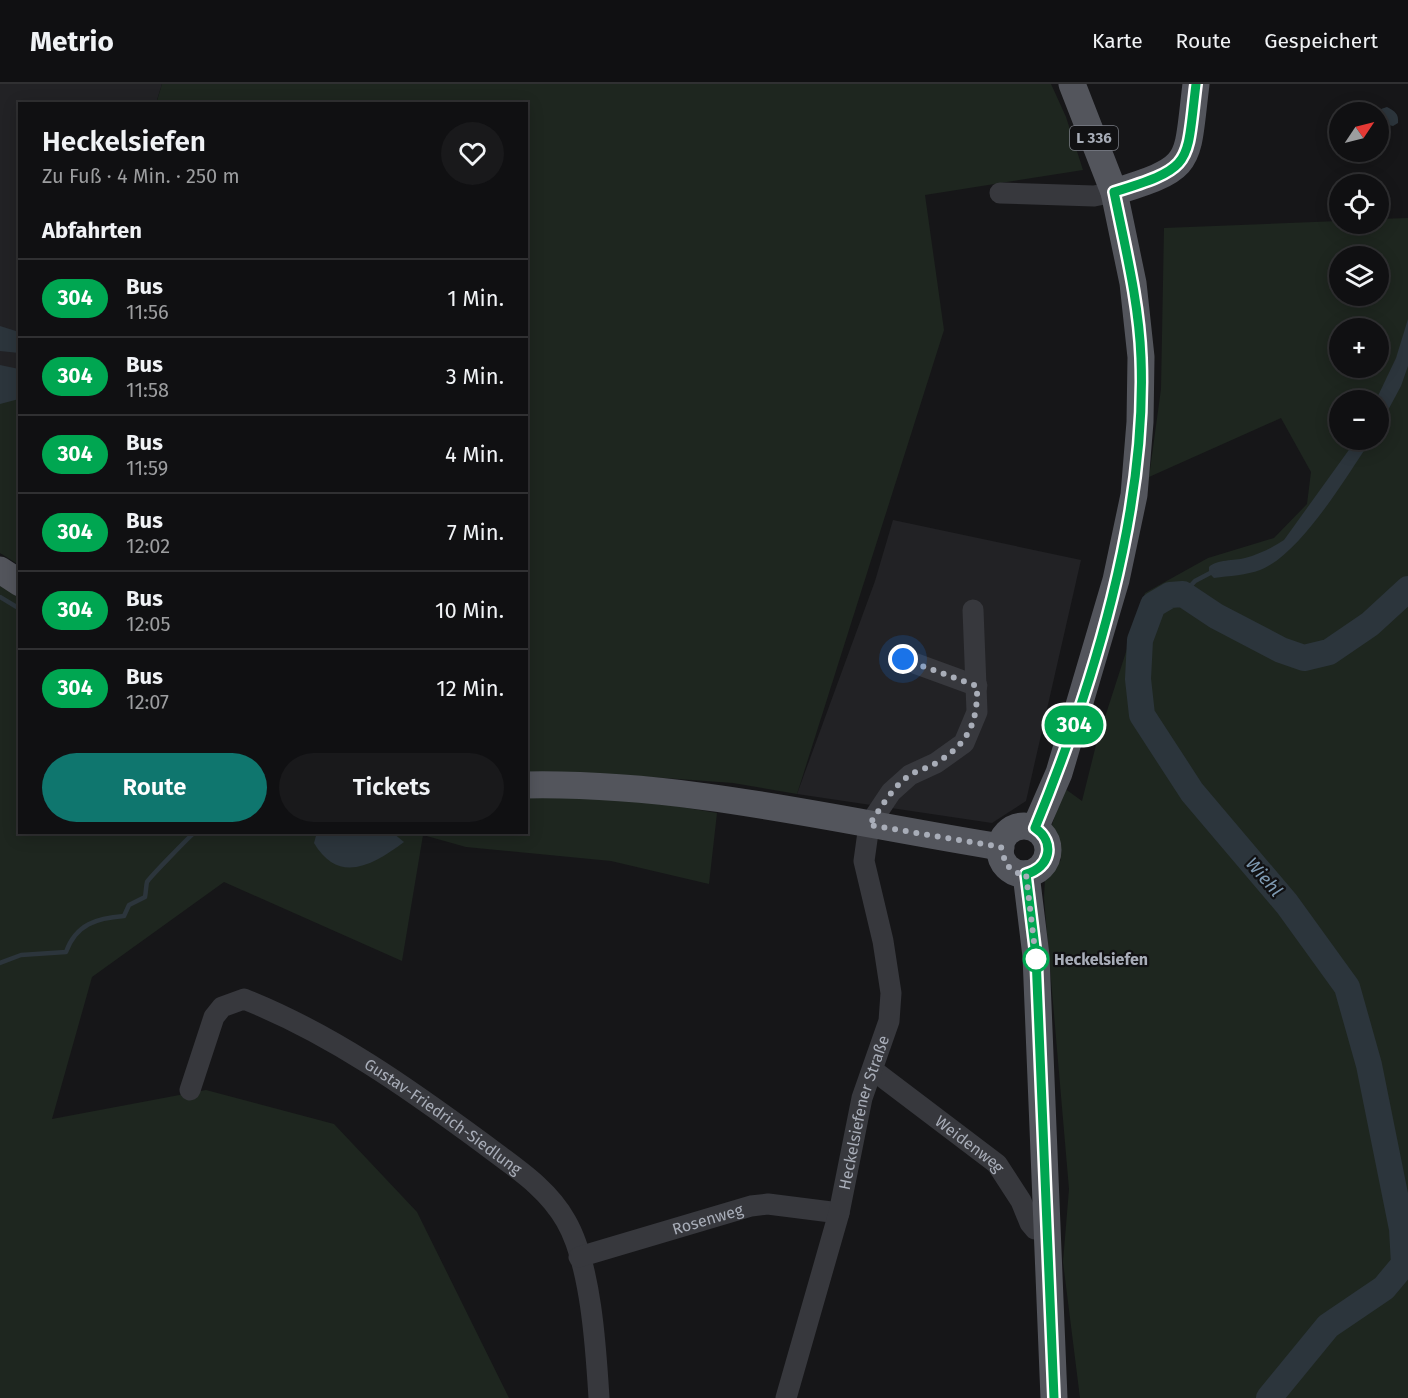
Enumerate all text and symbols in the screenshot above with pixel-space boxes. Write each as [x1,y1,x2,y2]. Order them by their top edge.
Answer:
text: Metrio [30,25,114,58]
text: Karte [1092,28,1143,54]
text: Route [1176,28,1231,54]
text: Gespeichert [1264,28,1378,54]
north arrow [1329,102,1389,162]
map controls [1329,102,1389,450]
button: heart [441,122,504,185]
text: Heckelsiefen [42,125,206,158]
road number: L 336 [1070,126,1118,150]
text: Zu Fuß · 4 Min. · 250 m [42,164,240,188]
button: locate [1329,174,1389,234]
text: Abfahrten [42,217,142,244]
button: layers [1329,246,1389,306]
text: Bus [126,273,163,300]
text: 304 [57,285,93,311]
text: 1 Min. [447,285,504,312]
text: 11:56 [126,300,169,324]
button: + [1329,318,1389,378]
text: Bus [126,351,163,378]
text: 304 [57,363,93,389]
text: 3 Min. [446,363,504,390]
text: 11:58 [126,378,169,402]
button: − [1329,390,1389,450]
text: Bus [126,429,163,456]
text: 304 [57,441,93,467]
text: 4 Min. [445,441,504,468]
text: 11:59 [126,456,168,480]
text: Bus [126,507,163,534]
text: 304 [57,519,93,545]
text: 7 Min. [447,519,504,546]
text: 12:02 [126,534,170,558]
text: Bus [126,585,163,612]
text: 304 [57,597,93,623]
text: 10 Min. [435,597,504,624]
text: 12:05 [126,612,171,636]
your location [888,644,918,674]
text: Bus [126,663,163,690]
text: 304 [57,675,93,701]
text: 12 Min. [436,675,504,702]
text: 12:07 [126,690,169,714]
line badge: 304 [1040,706,1108,744]
text: 304 [1056,712,1092,738]
button: Route [42,753,267,822]
button: Tickets [279,753,504,822]
water label: Wiehl [1241,853,1287,901]
marker: Heckelsiefen [1023,946,1049,972]
place label: Heckelsiefen [1054,950,1148,969]
street label: Heckelsiefener Straße [835,1033,893,1191]
street label: Gustav-Friedrich-Siedlung [361,1055,526,1179]
street label: Weidenweg [931,1112,1009,1176]
street label: Rosenweg [670,1200,746,1239]

